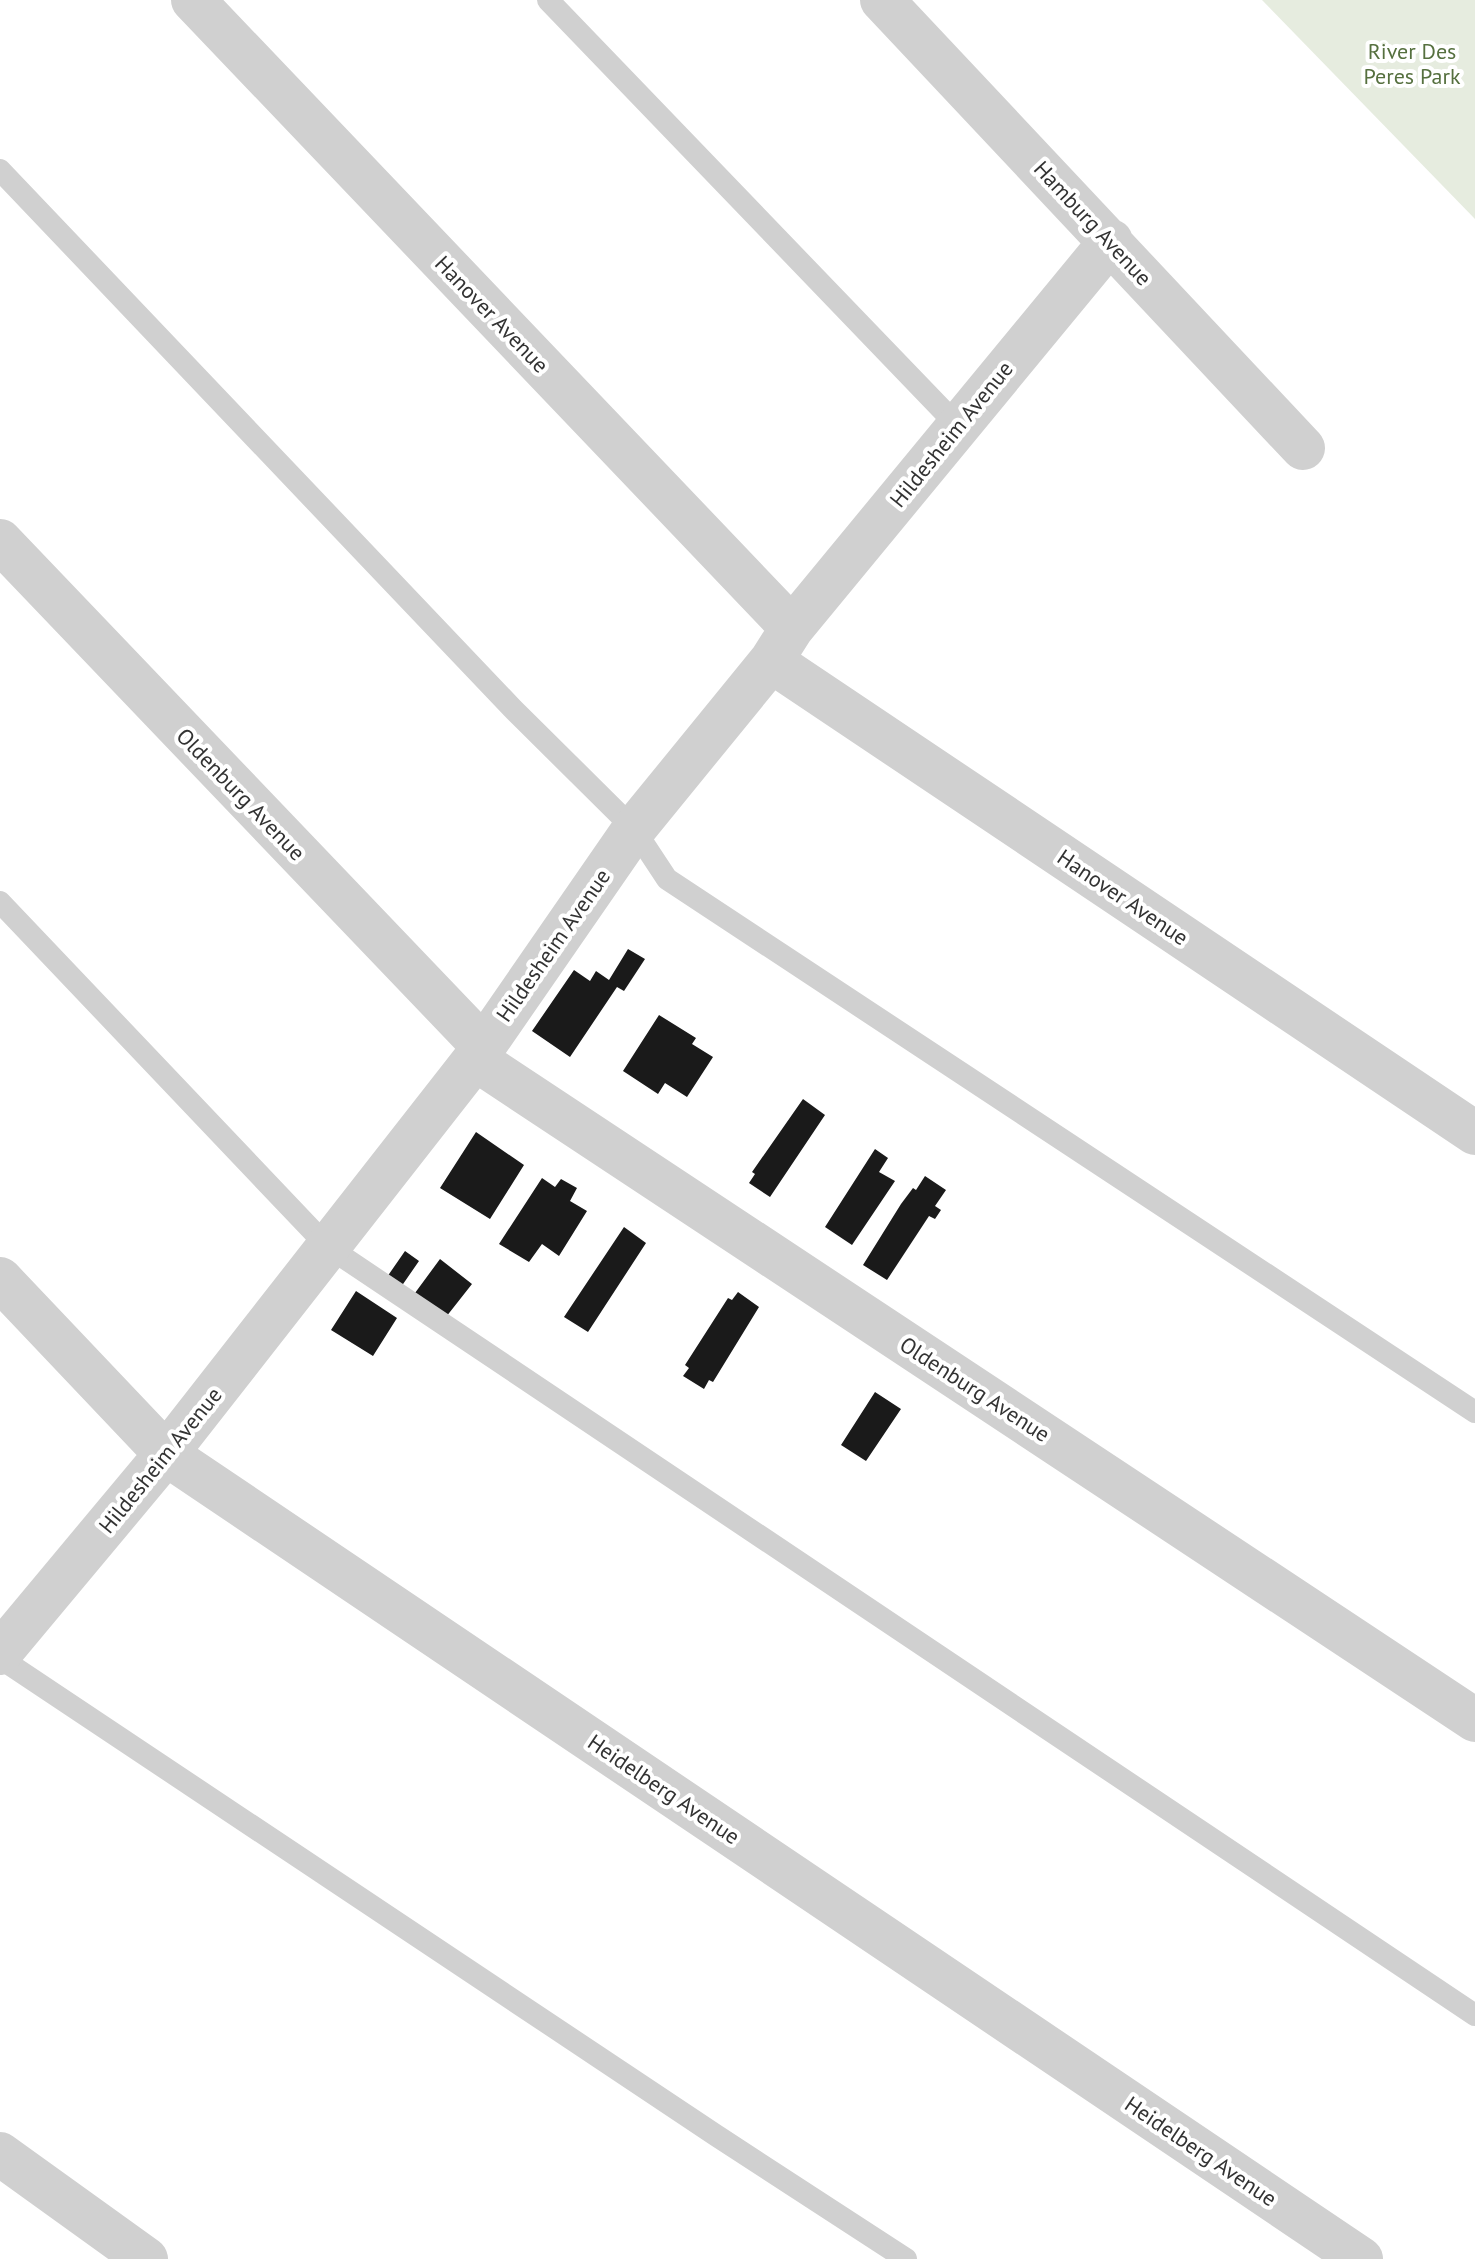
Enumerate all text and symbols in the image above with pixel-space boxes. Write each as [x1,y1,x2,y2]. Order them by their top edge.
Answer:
park label: River Des Peres Park [1364,37,1461,90]
street label: Hamburg Avenue [1028,155,1158,291]
street label: Hanover Avenue [429,250,555,378]
street label: Hildesheim Avenue [883,355,1019,513]
street label: Oldenburg Avenue [171,722,311,866]
street label: Hanover Avenue [1052,843,1194,951]
street label: Hildesheim Avenue [490,863,616,1027]
street label: Oldenburg Avenue [895,1330,1055,1448]
street label: Hildesheim Avenue [92,1381,228,1539]
street label: Heidelberg Avenue [583,1728,745,1850]
street label: Heidelberg Avenue [1120,2090,1282,2212]

